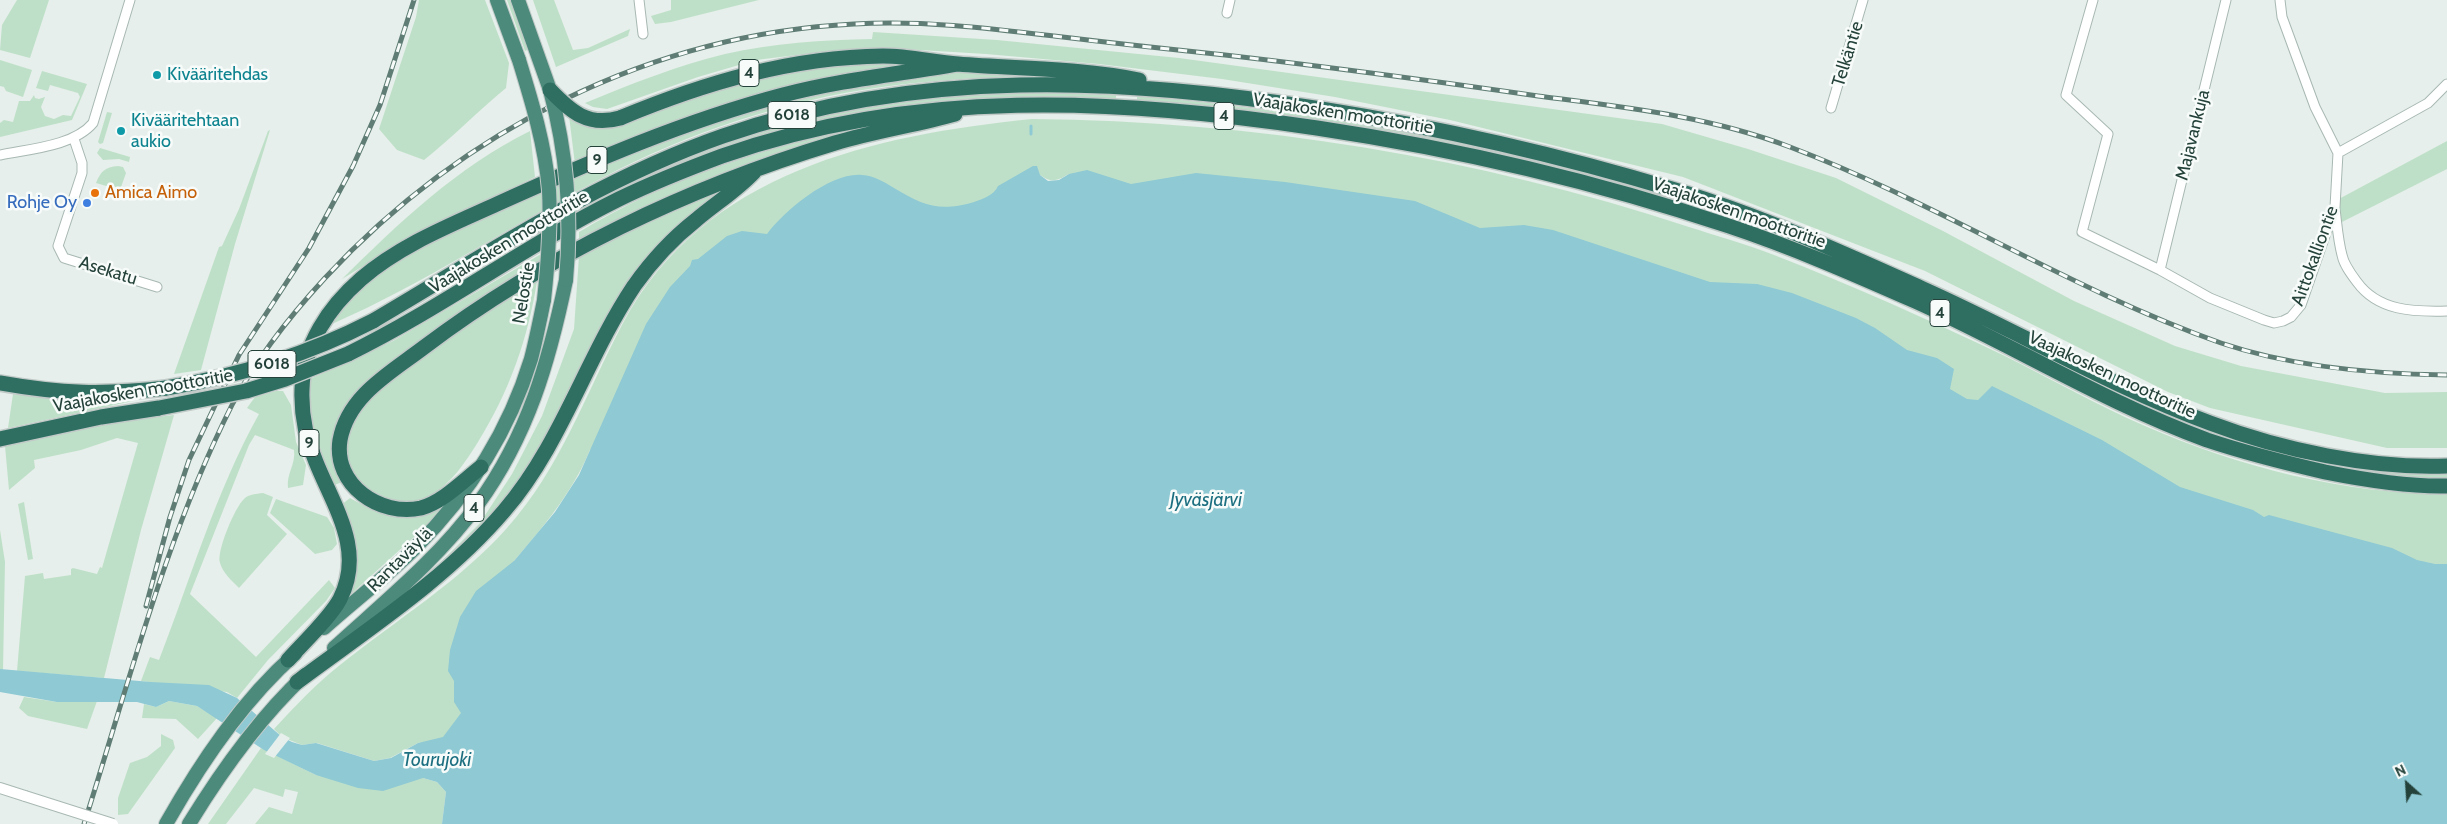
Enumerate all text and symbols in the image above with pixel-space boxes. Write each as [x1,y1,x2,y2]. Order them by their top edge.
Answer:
street label: Telkäntie [1828,19,1868,89]
road number: 4 [739,59,759,86]
place label: Kivääritehdas [167,64,268,86]
marker: Kivääritehdas [151,69,163,81]
street label: Majavankuja [2171,87,2215,183]
street label: Vaajakosken moottoritie [1251,89,1435,139]
road number: 6018 [768,102,816,128]
road number: 4 [1214,102,1234,130]
place label: Kivääritehtaan aukio [131,110,239,152]
marker: Kivääritehtaan aukio [115,125,127,137]
road number: 9 [587,146,607,174]
street label: Vaajakosken moottoritie [1649,173,1829,253]
place label: Amica Aimo [105,182,197,204]
street label: Vaajakosken moottoritie [425,186,593,298]
marker: Amica Aimo [89,187,101,199]
place label: Rohje Oy [7,192,77,214]
marker: Rohje Oy [81,197,93,209]
street label: Aittokalliontie [2287,203,2343,309]
street label: Asekatu [76,252,140,290]
street label: Nelostie [508,261,540,325]
road number: 4 [1930,300,1950,326]
street label: Vaajakosken moottoritie [2025,327,2199,423]
road number: 6018 [248,350,296,378]
street label: Vaajakosken moottoritie [51,365,235,417]
road number: 9 [299,429,319,456]
water label: Jyväsjärvi [1170,489,1242,511]
road number: 4 [464,494,484,522]
street label: Rantaväylä [363,523,437,597]
water label: Tourujoki [403,749,471,771]
north arrow [2382,759,2432,809]
text: N [2392,760,2409,781]

